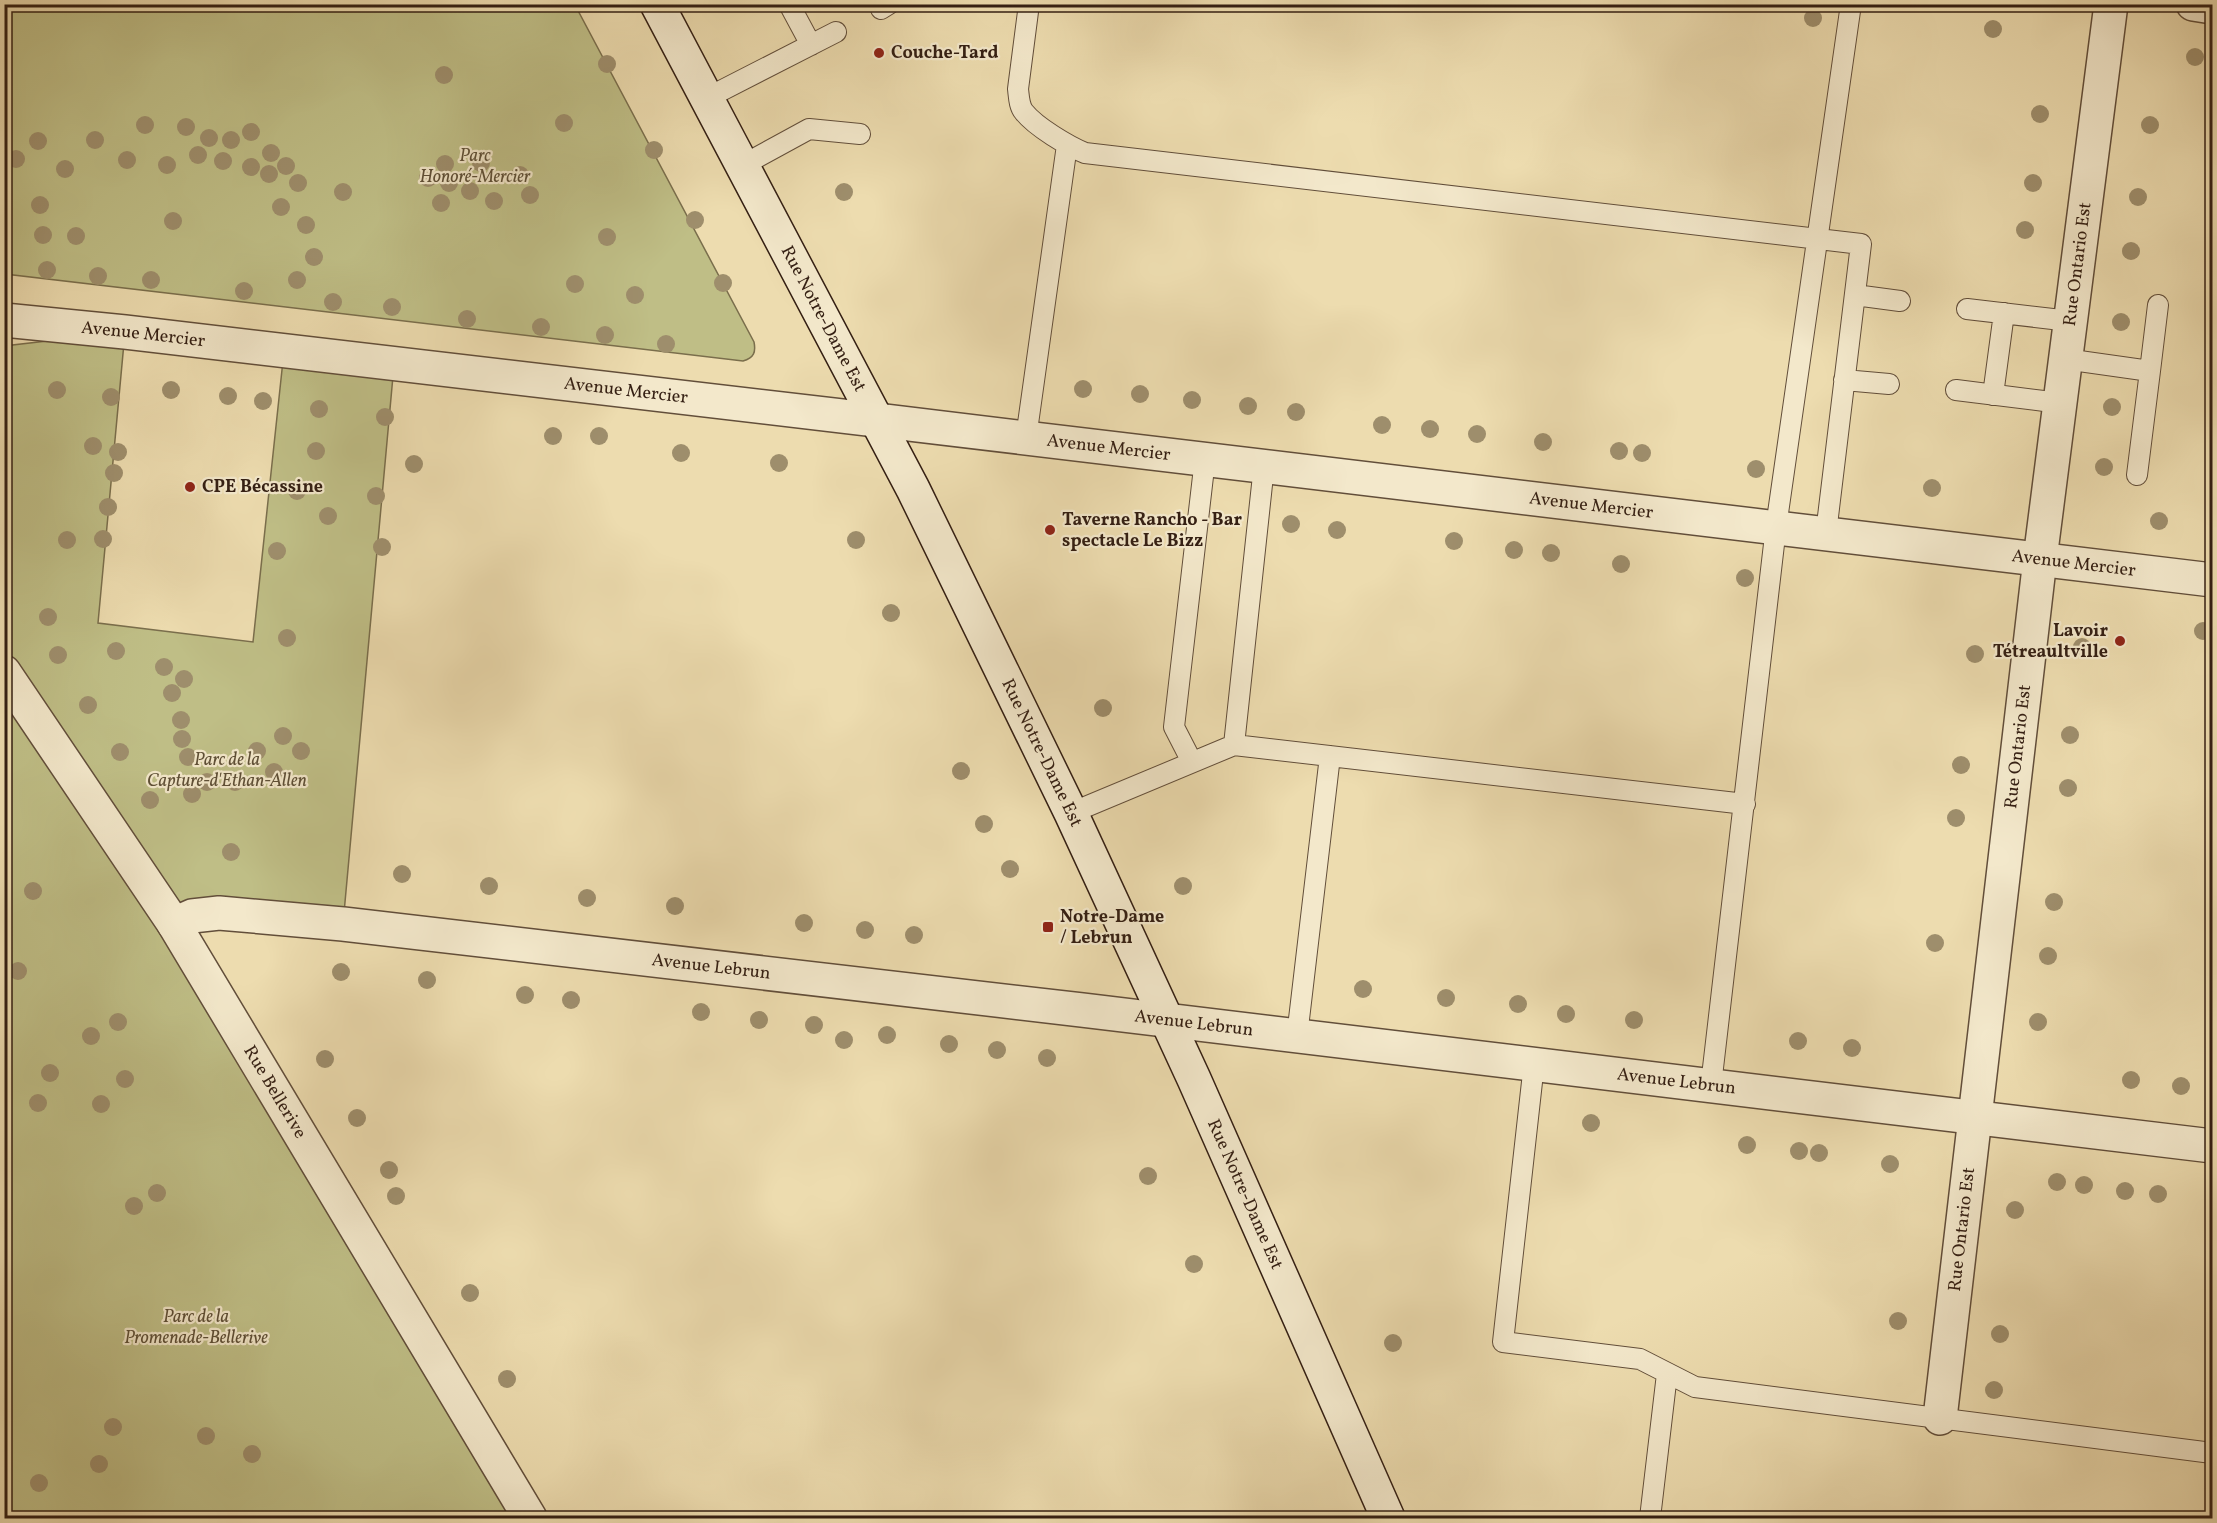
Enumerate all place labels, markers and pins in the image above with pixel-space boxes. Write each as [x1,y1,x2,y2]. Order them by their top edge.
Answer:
place label: Couche-Tard [891,41,998,66]
marker: Couche-Tard [872,46,886,60]
place label: CPE Bécassine [202,475,323,500]
marker: CPE Bécassine [183,480,197,494]
place label: Taverne Rancho - Bar spectacle Le Bizz [1062,508,1242,554]
marker: Taverne Rancho - Bar spectacle Le Bizz [1043,523,1057,537]
place label: Lavoir Tétreaultville [1993,619,2108,665]
marker: Lavoir Tétreaultville [2113,634,2127,648]
place label: Notre-Dame / Lebrun [1060,905,1164,951]
marker: Notre-Dame / Lebrun [1041,920,1055,934]

